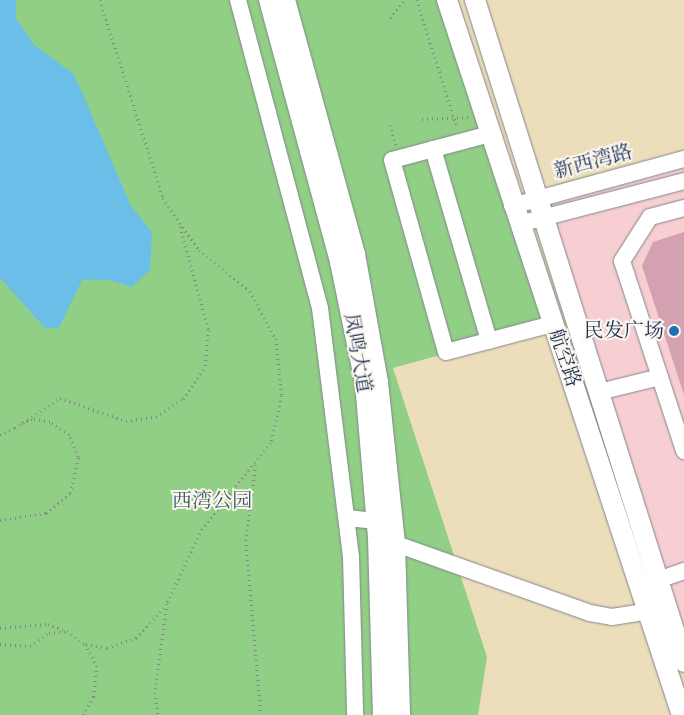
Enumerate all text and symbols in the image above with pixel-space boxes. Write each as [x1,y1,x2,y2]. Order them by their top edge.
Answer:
street label: 新西湾路 [551,140,635,184]
street label: 凤鸣大道 [338,312,376,394]
place label: 民发广场 [584,319,664,343]
marker: 民发广场 [668,325,680,337]
street label: 航空路 [543,326,585,390]
park label: 西湾公园 [172,489,252,513]

